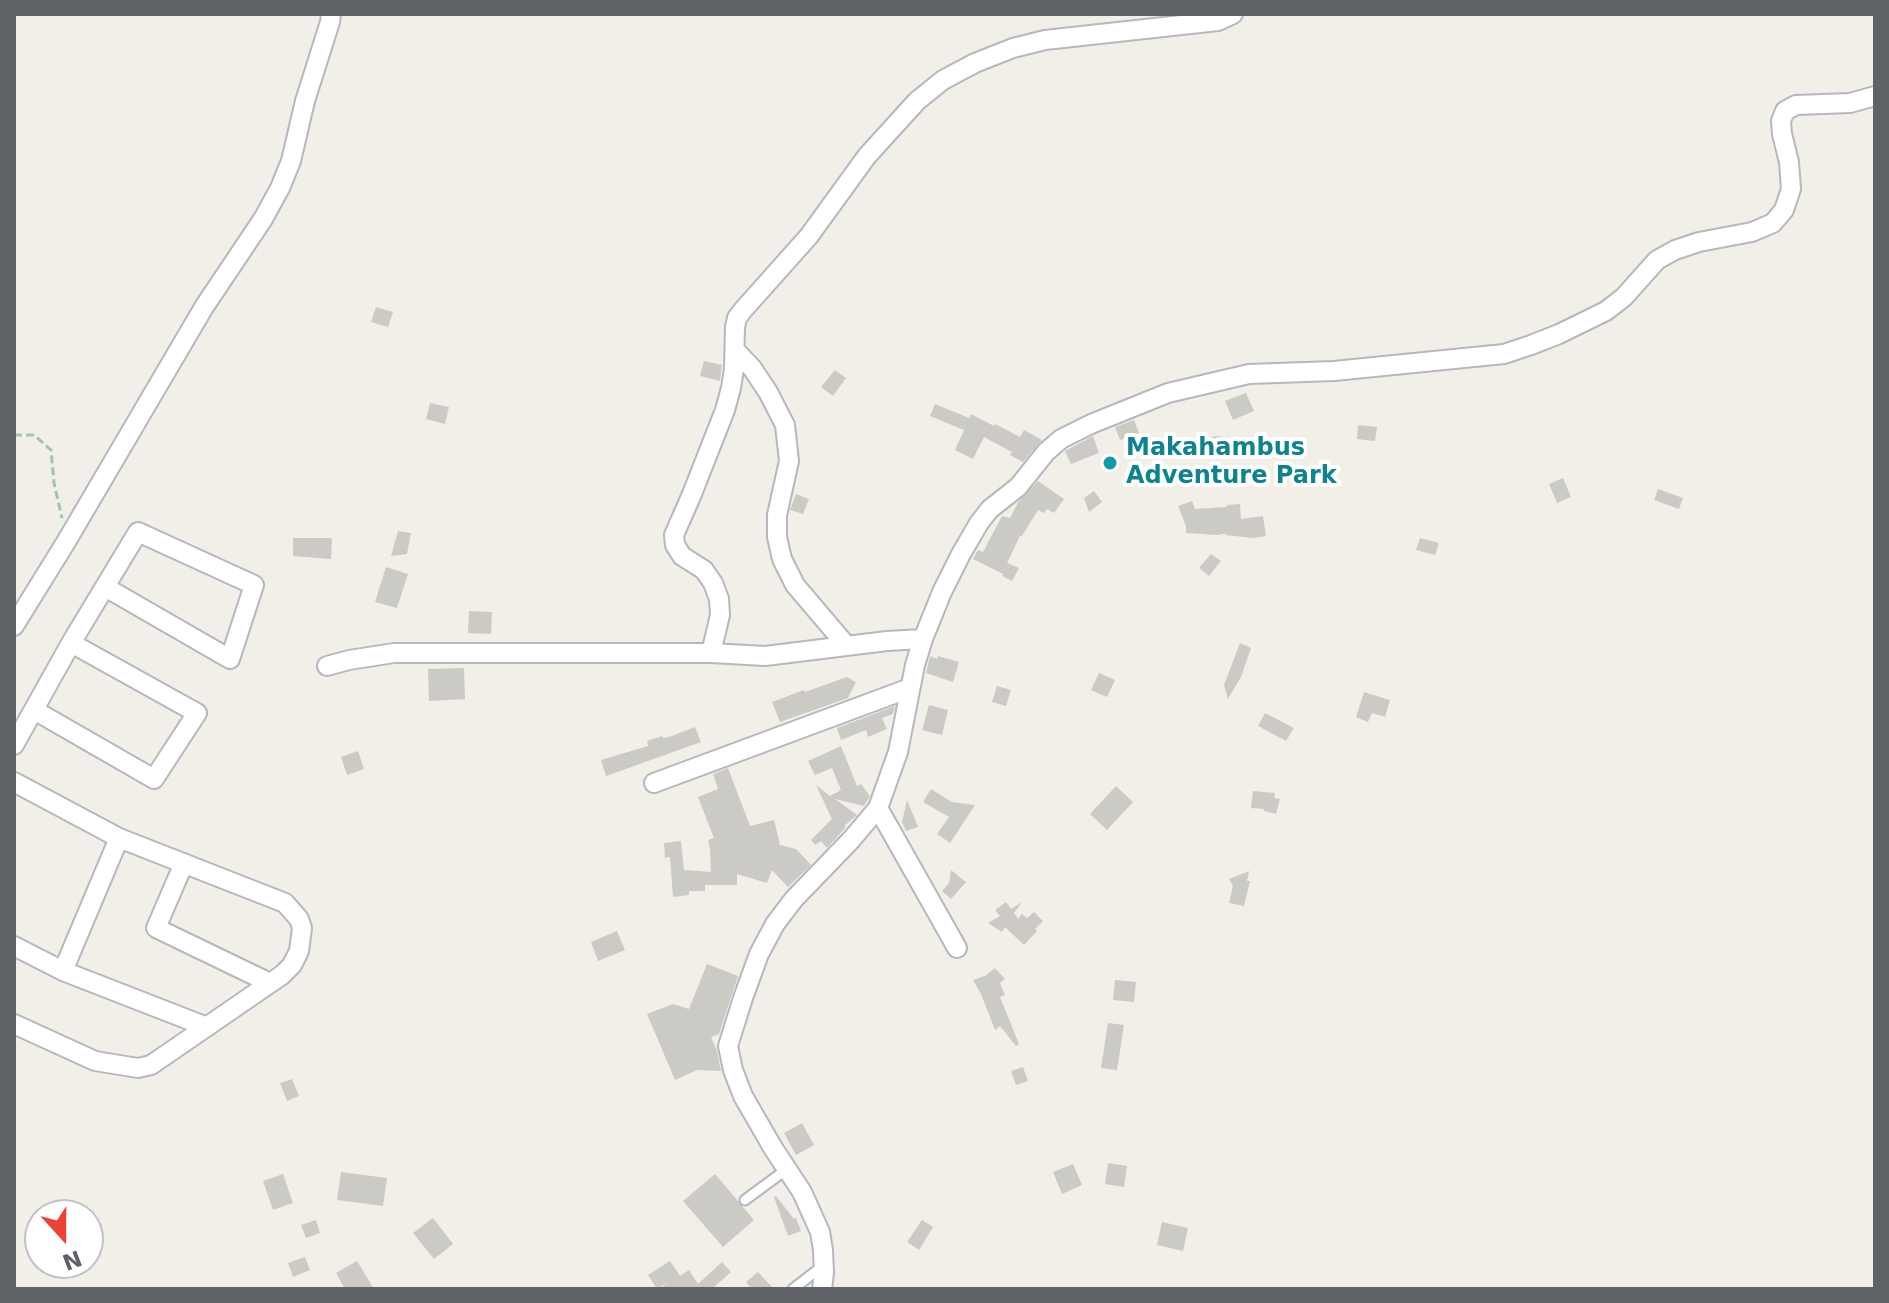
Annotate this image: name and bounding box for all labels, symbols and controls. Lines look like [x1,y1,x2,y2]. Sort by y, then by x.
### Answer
place label: Makahambus Adventure Park [1126,435,1337,491]
marker: Makahambus Adventure Park [1101,454,1119,472]
north arrow [24,1199,104,1279]
text: N [59,1245,85,1275]

